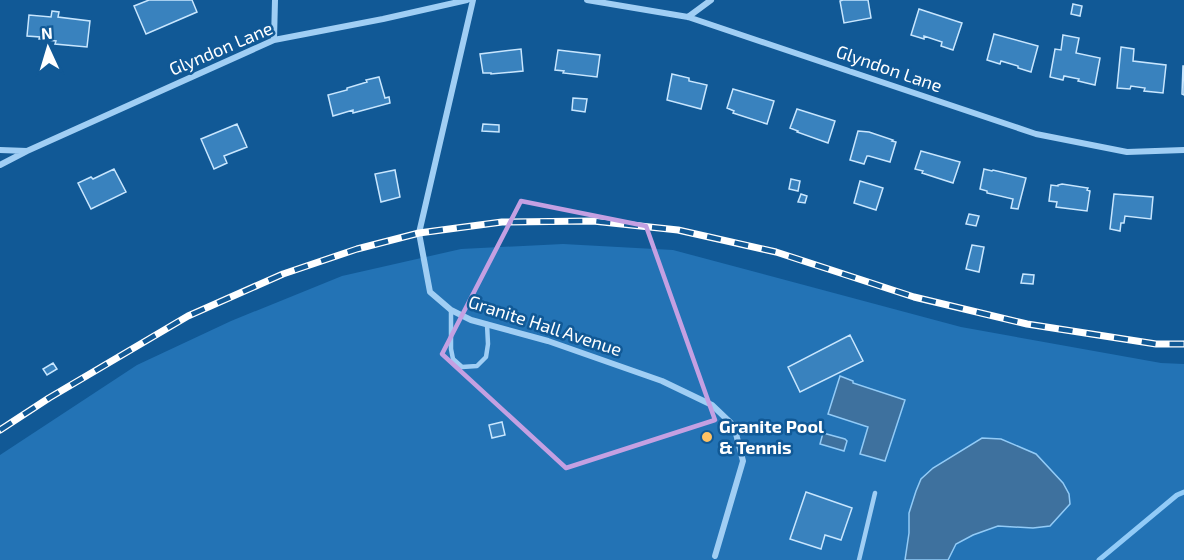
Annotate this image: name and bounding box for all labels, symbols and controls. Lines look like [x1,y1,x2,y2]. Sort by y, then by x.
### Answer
street label: Glyndon Lane [165,16,276,80]
north arrow [18,18,78,78]
text: N [40,23,53,42]
street label: Glyndon Lane [833,40,945,96]
street label: Granite Hall Avenue [466,290,625,360]
place label: Granite Pool & Tennis [719,415,824,458]
marker: Granite Pool & Tennis [700,430,714,444]

